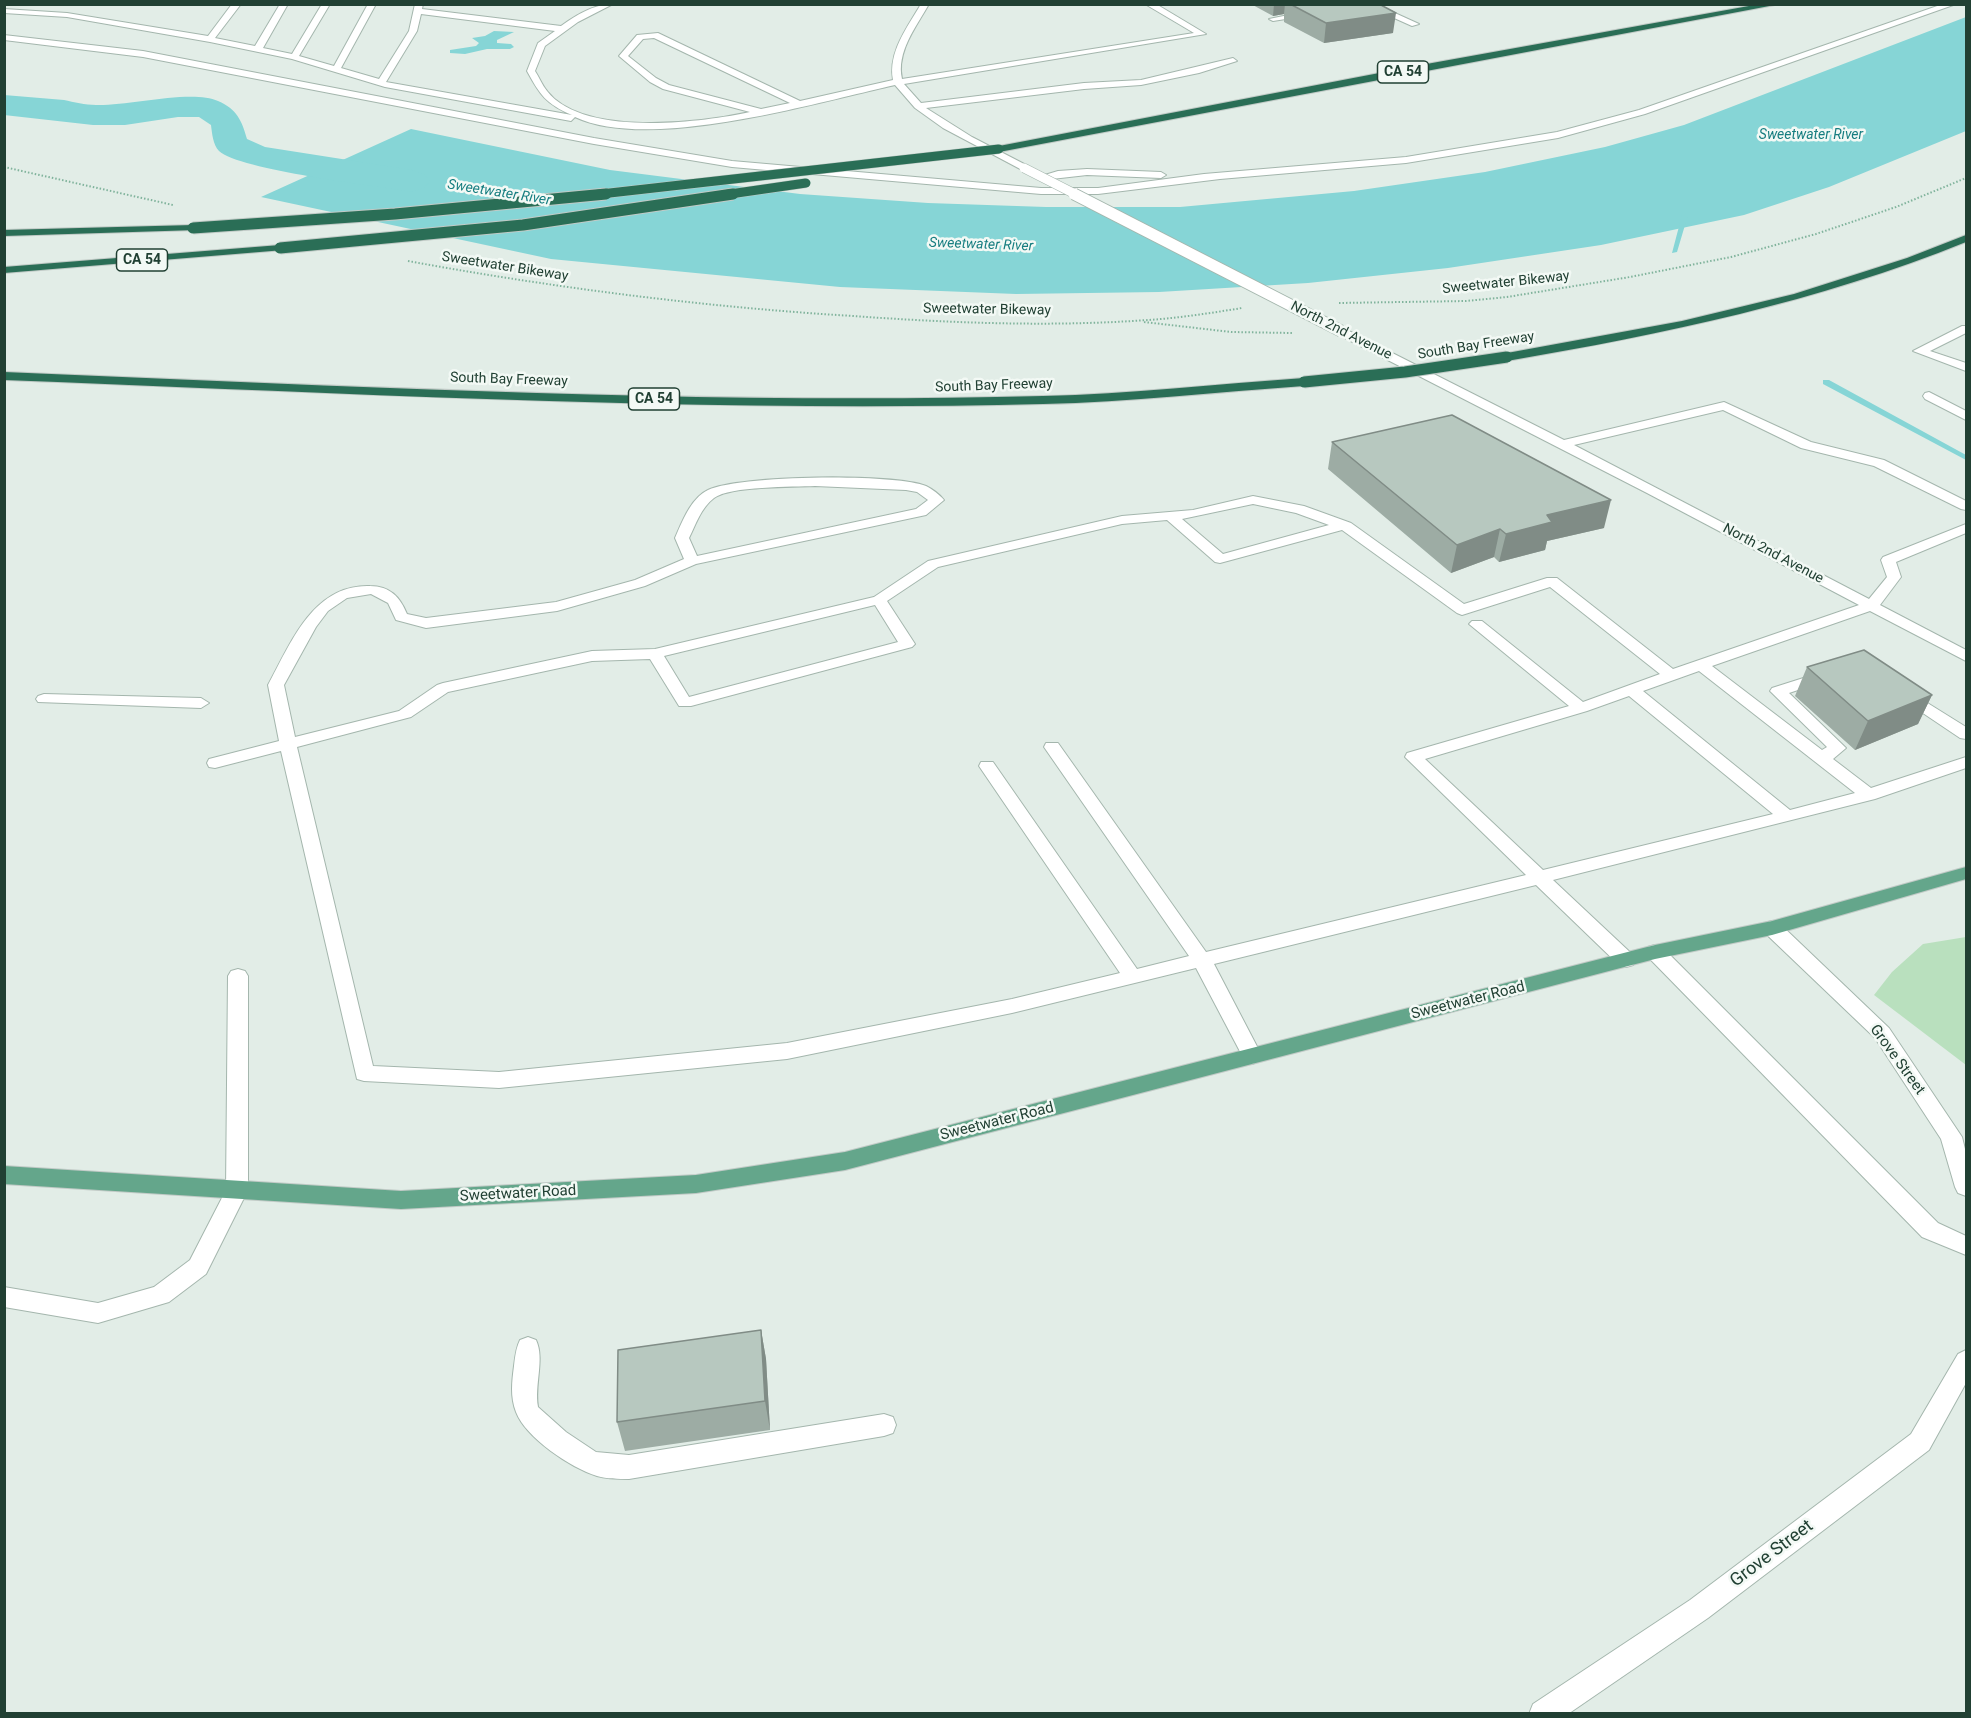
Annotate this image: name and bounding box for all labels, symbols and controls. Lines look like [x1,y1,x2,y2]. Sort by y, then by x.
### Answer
road number: CA 54 [1378,61,1428,83]
water label: Sweetwater River [1759,127,1863,143]
water label: Sweetwater River [446,177,552,209]
water label: Sweetwater River [929,235,1033,255]
road number: CA 54 [116,249,168,271]
street label: Sweetwater Bikeway [441,249,569,285]
street label: Sweetwater Bikeway [1442,268,1570,298]
street label: North 2nd Avenue [1287,298,1395,364]
street label: Sweetwater Bikeway [923,300,1051,320]
street label: South Bay Freeway [1417,328,1535,364]
street label: South Bay Freeway [450,370,568,390]
street label: South Bay Freeway [935,376,1053,396]
road number: CA 54 [628,388,680,410]
street label: North 2nd Avenue [1720,520,1826,588]
street label: Sweetwater Road [1409,978,1527,1024]
street label: Grove Street [1866,1022,1928,1098]
street label: Sweetwater Road [938,1099,1056,1145]
street label: Sweetwater Road [459,1182,577,1206]
street label: Grove Street [1726,1516,1818,1592]

